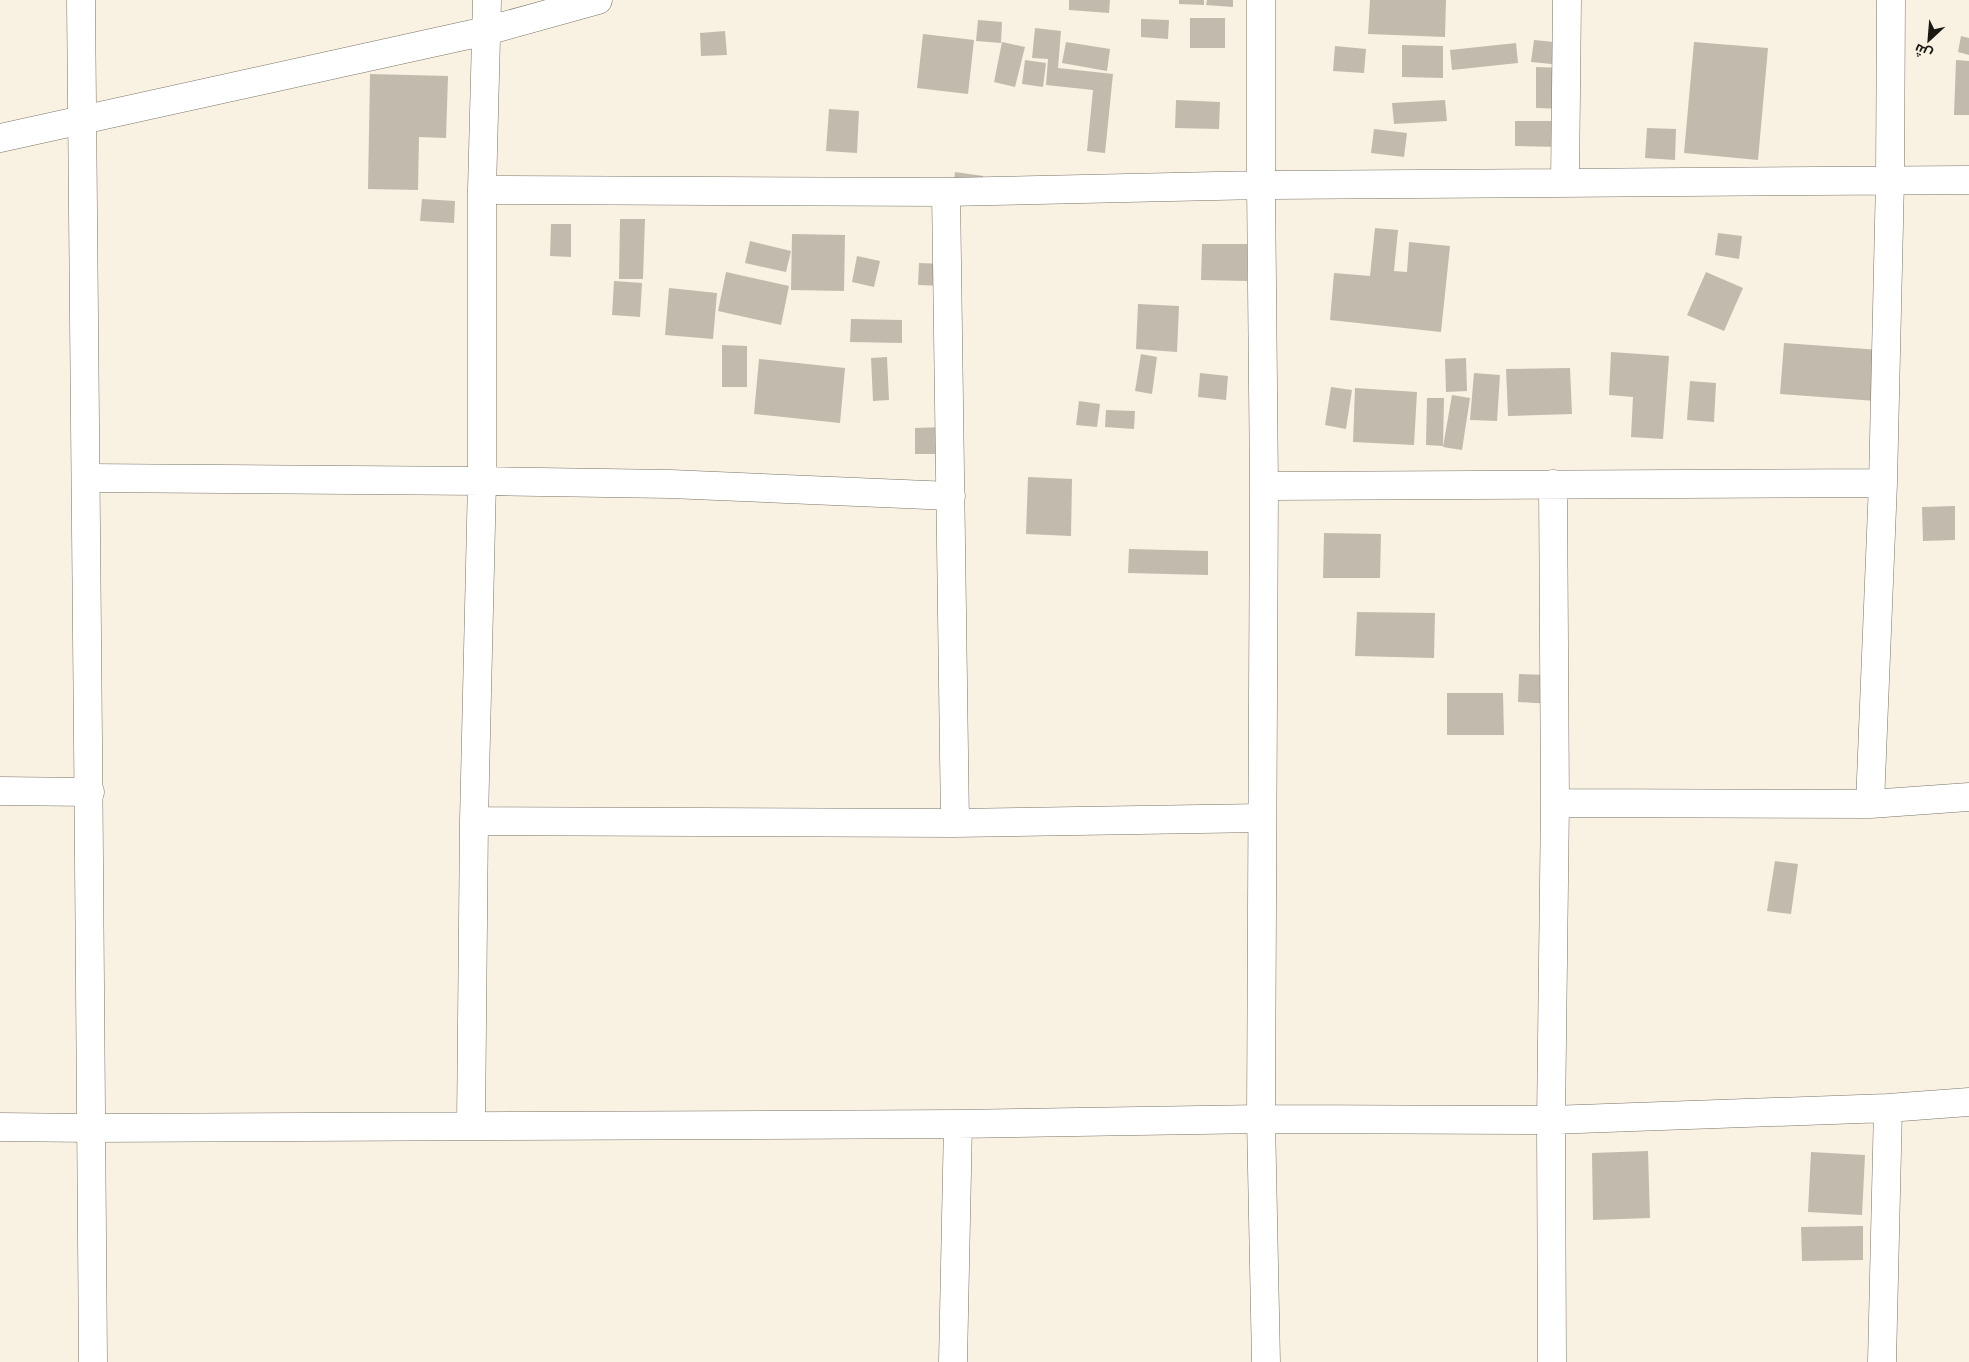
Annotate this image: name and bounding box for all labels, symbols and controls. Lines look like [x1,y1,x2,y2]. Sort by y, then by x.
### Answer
north arrow [1904,15,1954,65]
text: ش [1911,40,1935,64]

